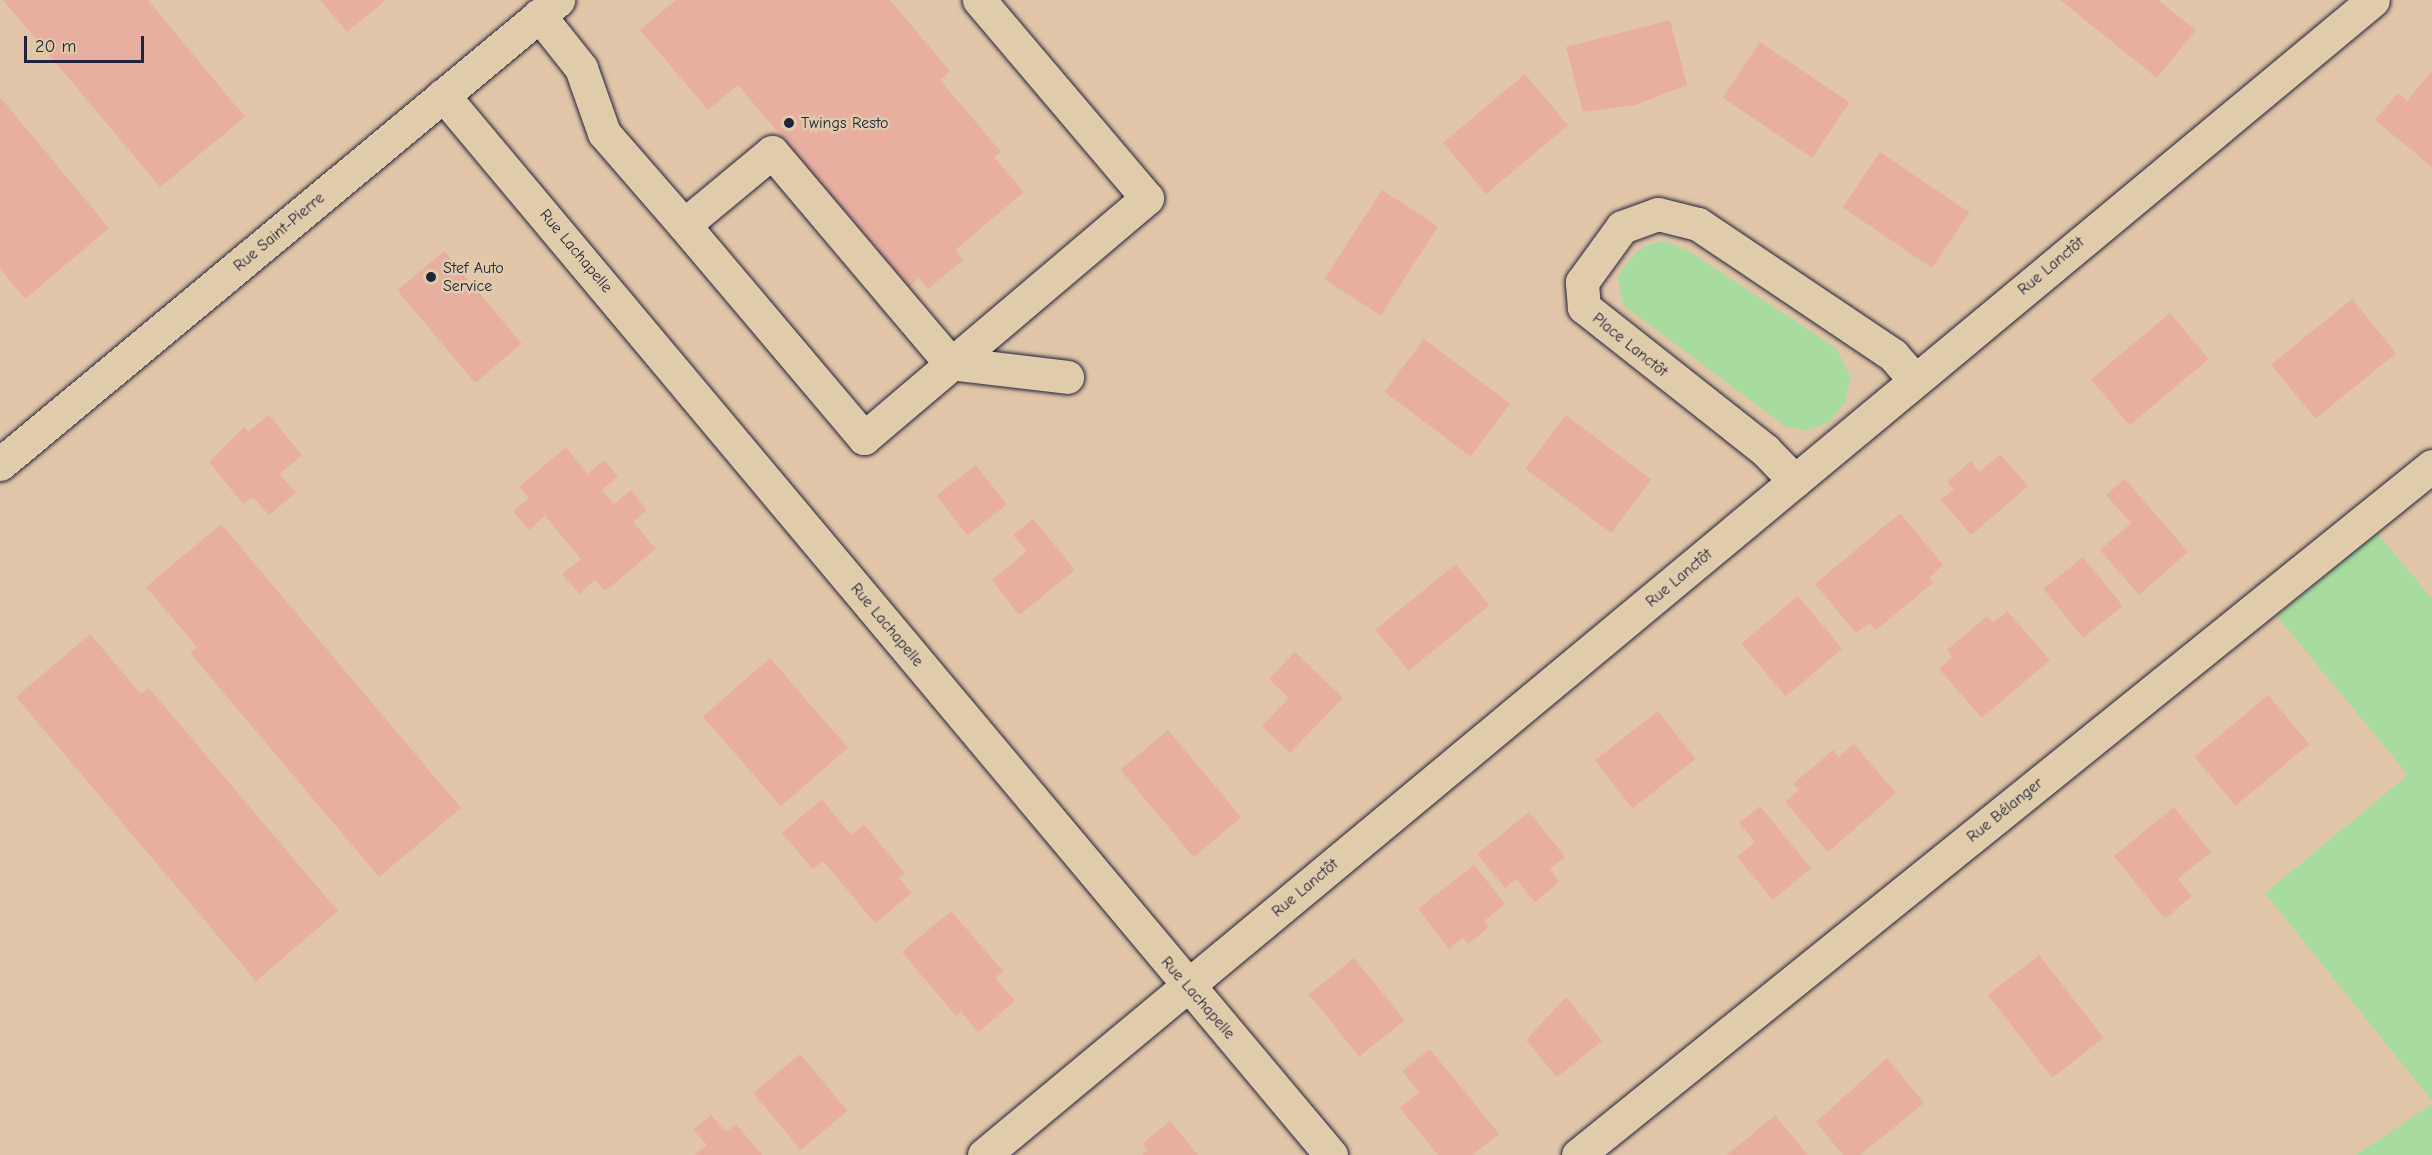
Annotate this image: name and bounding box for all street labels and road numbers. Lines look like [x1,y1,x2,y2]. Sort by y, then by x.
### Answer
street label: Rue Saint-Pierre [230,188,328,276]
street label: Rue Lachapelle [535,205,617,297]
street label: Rue Lanctôt [2014,233,2088,299]
street label: Place Lanctôt [1588,309,1672,381]
street label: Rue Lanctôt [1642,545,1716,611]
street label: Rue Lachapelle [846,579,928,671]
street label: Rue Bélanger [1963,773,2047,847]
street label: Rue Lanctôt [1268,855,1342,921]
street label: Rue Lachapelle [1157,953,1239,1043]

